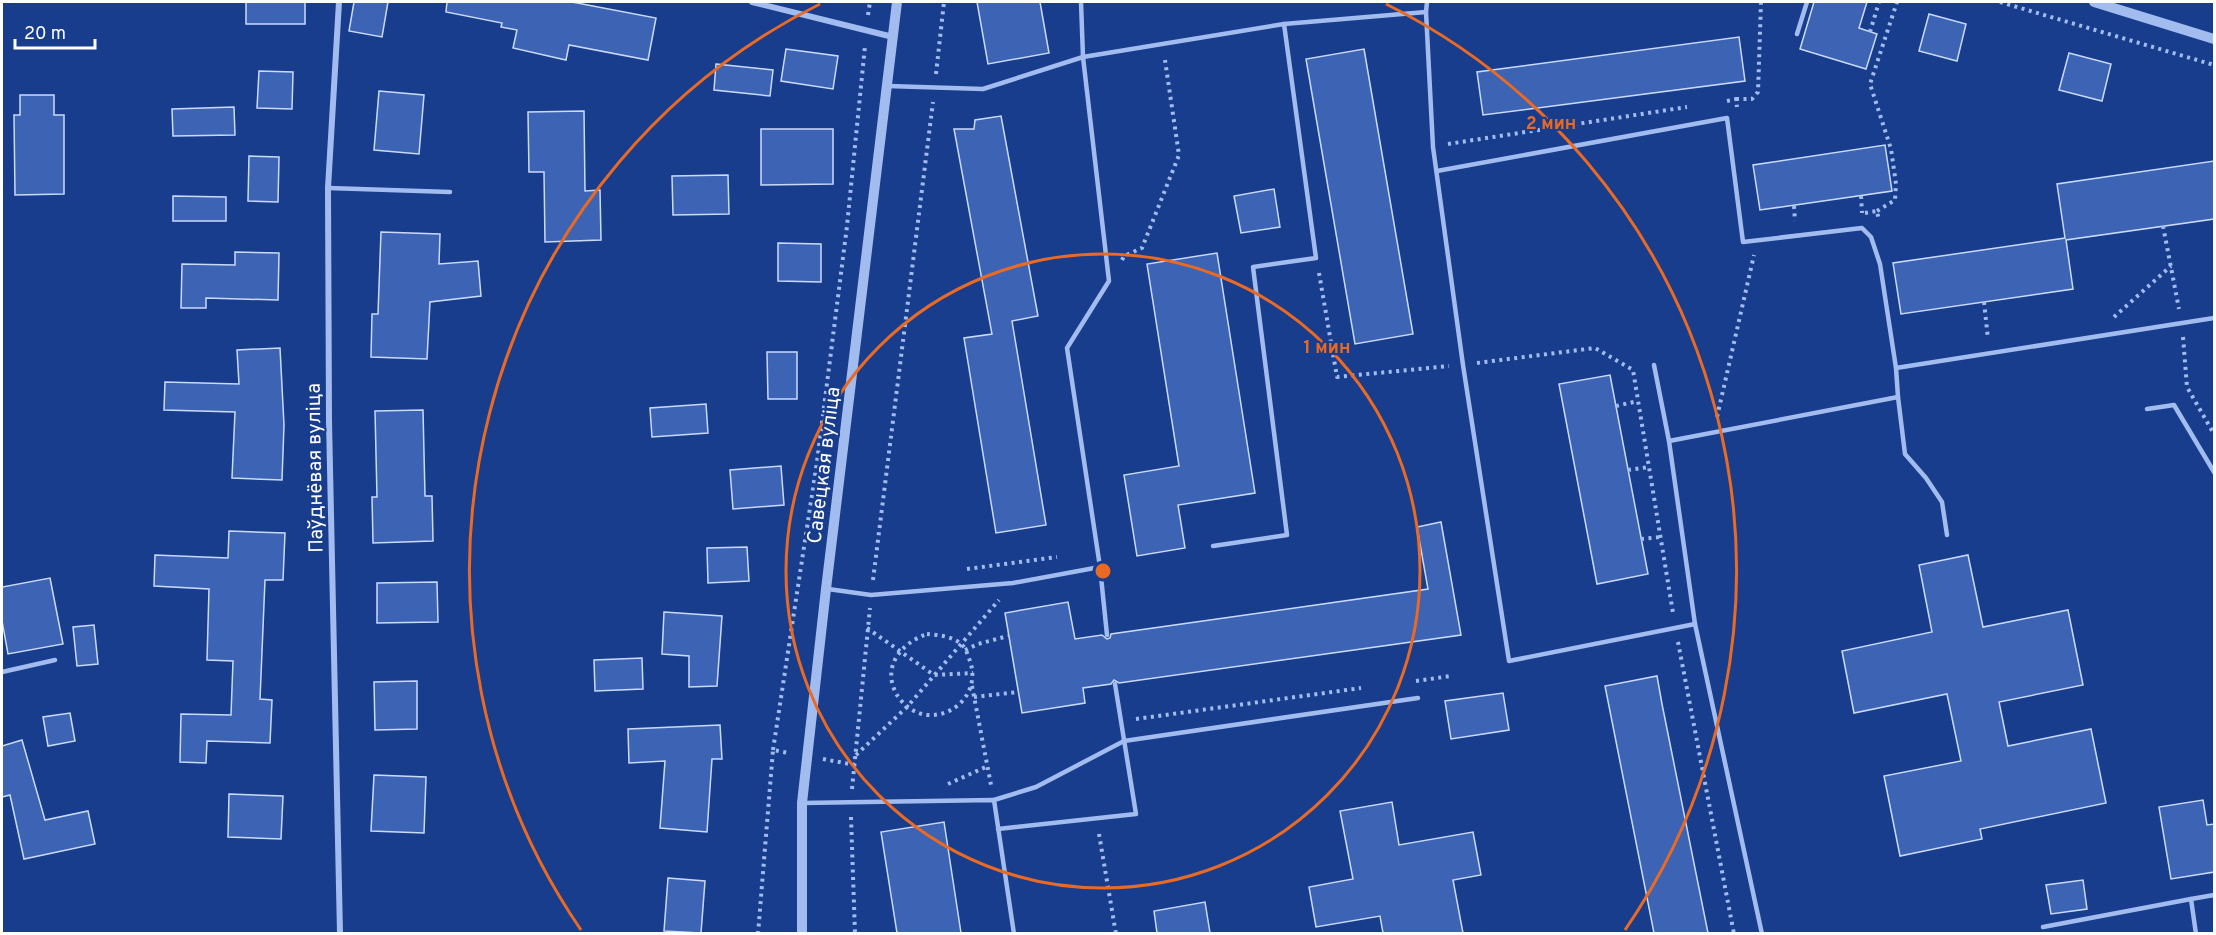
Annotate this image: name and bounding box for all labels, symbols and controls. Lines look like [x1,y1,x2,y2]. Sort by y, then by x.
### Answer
scale bar [15,12,94,50]
text: 20 m [24,23,66,46]
text: 2 мин [1526,113,1576,136]
text: 1 мин [1304,337,1350,360]
street label: Паўднёвая вуліца [302,383,330,553]
street label: Савецкая вуліца [802,385,848,545]
centre of rings [1093,561,1113,581]

